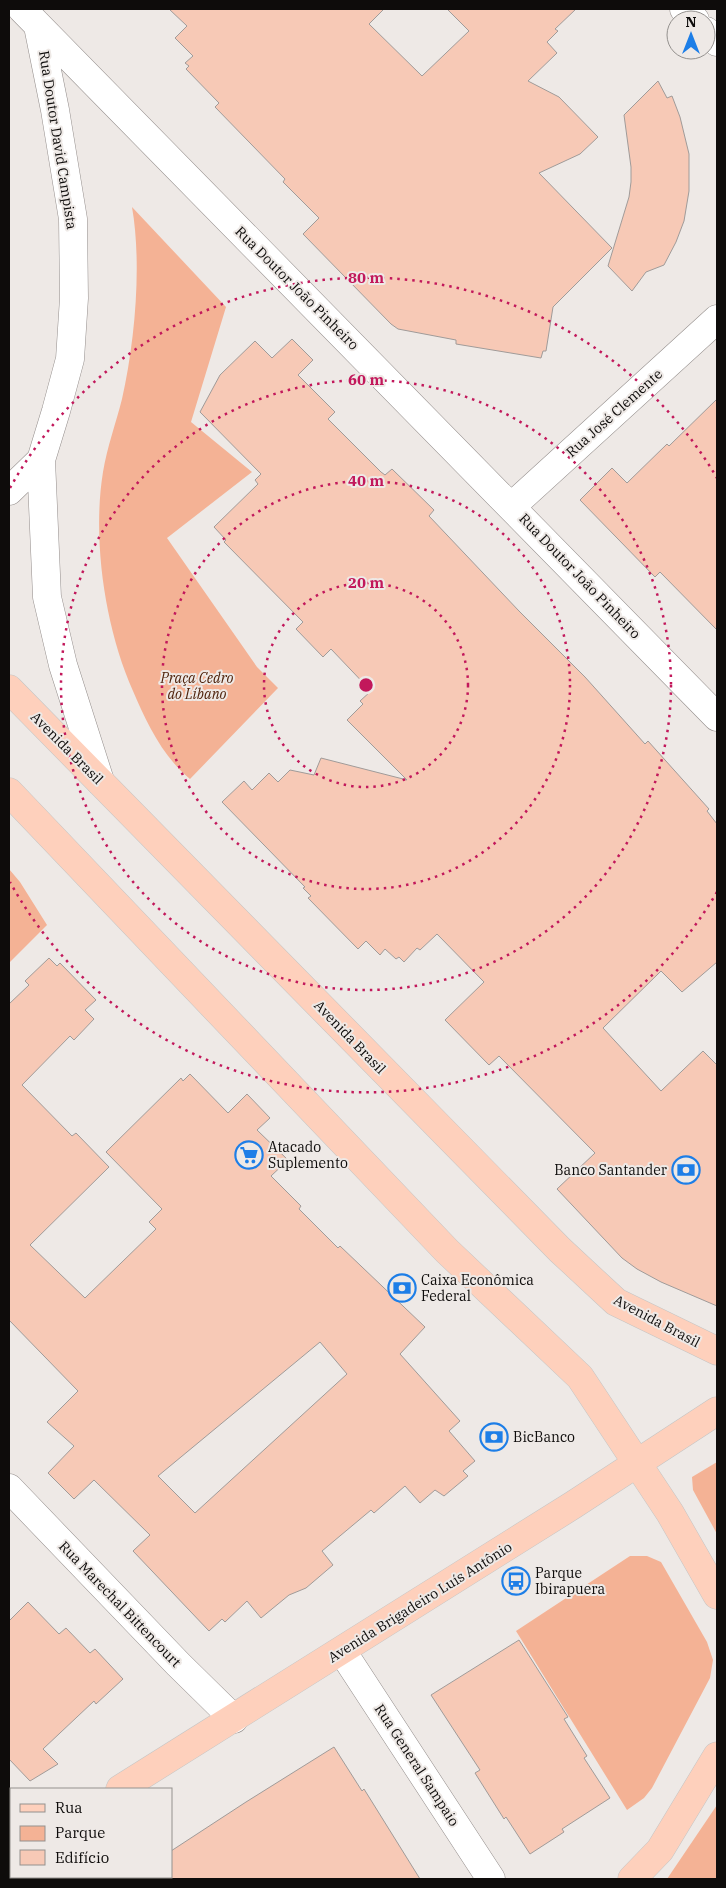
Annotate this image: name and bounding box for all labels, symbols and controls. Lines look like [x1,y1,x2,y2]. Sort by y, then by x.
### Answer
north arrow [666,10,716,60]
text: N [685,13,697,31]
street label: Rua Doutor David Campista [35,49,81,231]
street label: Rua Doutor João Pinheiro [231,222,363,354]
text: 80 m [348,268,384,287]
street label: Rua José Clemente [562,365,666,461]
text: 60 m [348,370,384,389]
text: 40 m [348,471,384,490]
street label: Rua Doutor João Pinheiro [515,509,645,643]
text: 20 m [348,573,384,592]
park label: Praça Cedro do Líbano [159,669,234,703]
centre of rings [357,676,375,694]
street label: Avenida Brasil [27,708,107,788]
street label: Avenida Brasil [310,996,390,1078]
place label: Atacado Suplemento [268,1138,348,1172]
supermarket icon: Atacado Suplemento [234,1140,264,1170]
bank icon: Banco Santander [671,1155,701,1185]
place label: Banco Santander [554,1161,668,1179]
place label: Caixa Econômica Federal [421,1271,534,1305]
bank icon: Caixa Econômica Federal [387,1273,417,1303]
street label: Avenida Brasil [611,1291,703,1351]
bank icon: BicBanco [479,1422,509,1452]
place label: BicBanco [513,1428,575,1446]
street label: Rua Marechal Bittencourt [55,1537,185,1671]
street label: Avenida Brigadeiro Luís Antônio [325,1538,516,1666]
place label: Parque Ibirapuera [535,1564,605,1598]
bus stop icon: Parque Ibirapuera [501,1566,531,1596]
street label: Rua General Sampaio [371,1700,463,1830]
legend [10,1788,172,1878]
text: Rua [55,1798,82,1817]
text: Parque [55,1823,105,1842]
text: Edifício [55,1848,109,1867]

